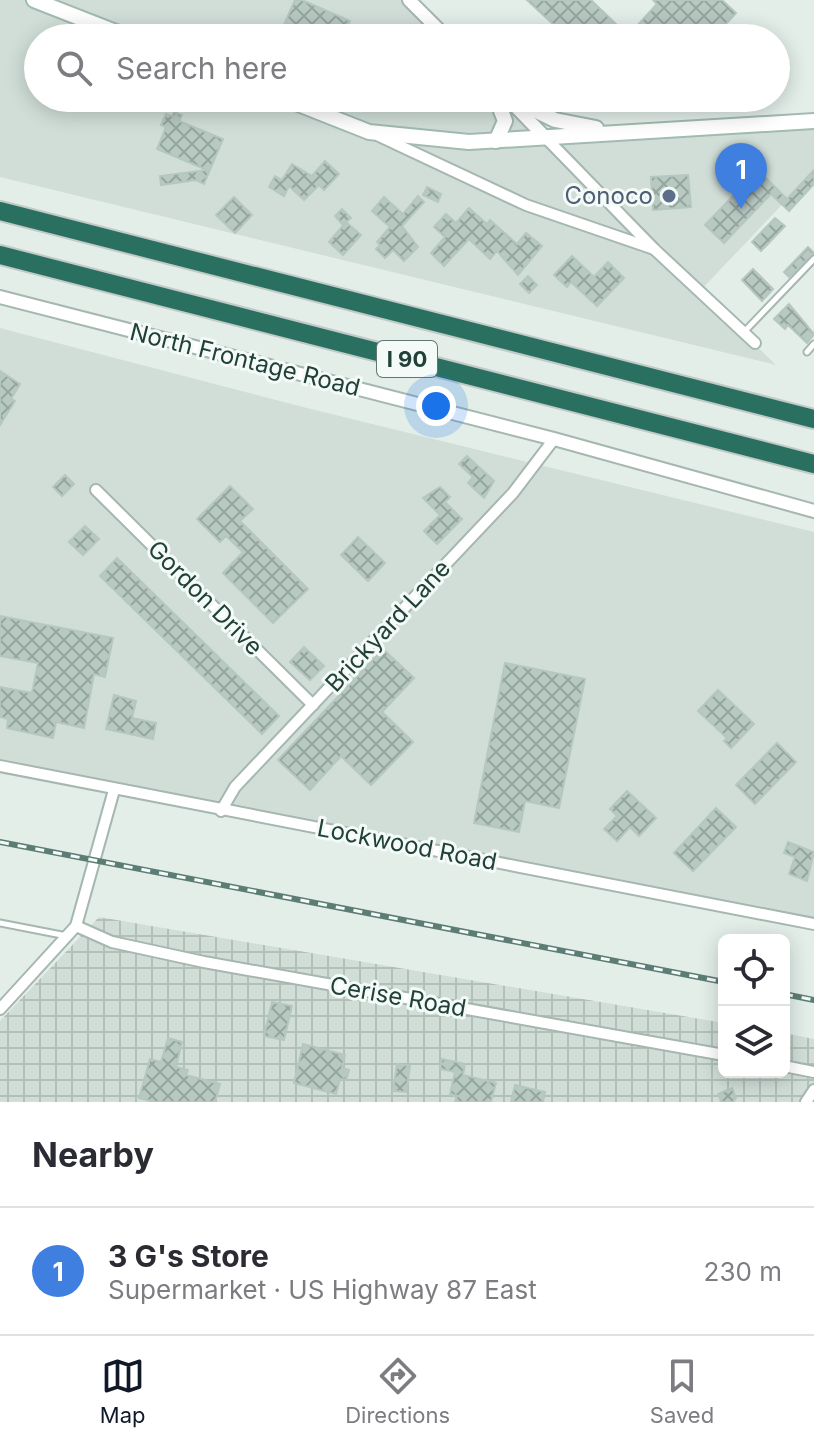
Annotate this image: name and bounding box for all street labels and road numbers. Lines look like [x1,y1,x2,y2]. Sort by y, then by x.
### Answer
street label: North Frontage Road [127,317,363,402]
road number: I 90 [377,341,437,377]
street label: Gordon Drive [142,534,269,661]
street label: Brickyard Lane [319,554,456,698]
street label: Lockwood Road [315,813,499,876]
street label: Cerise Road [328,970,469,1023]

